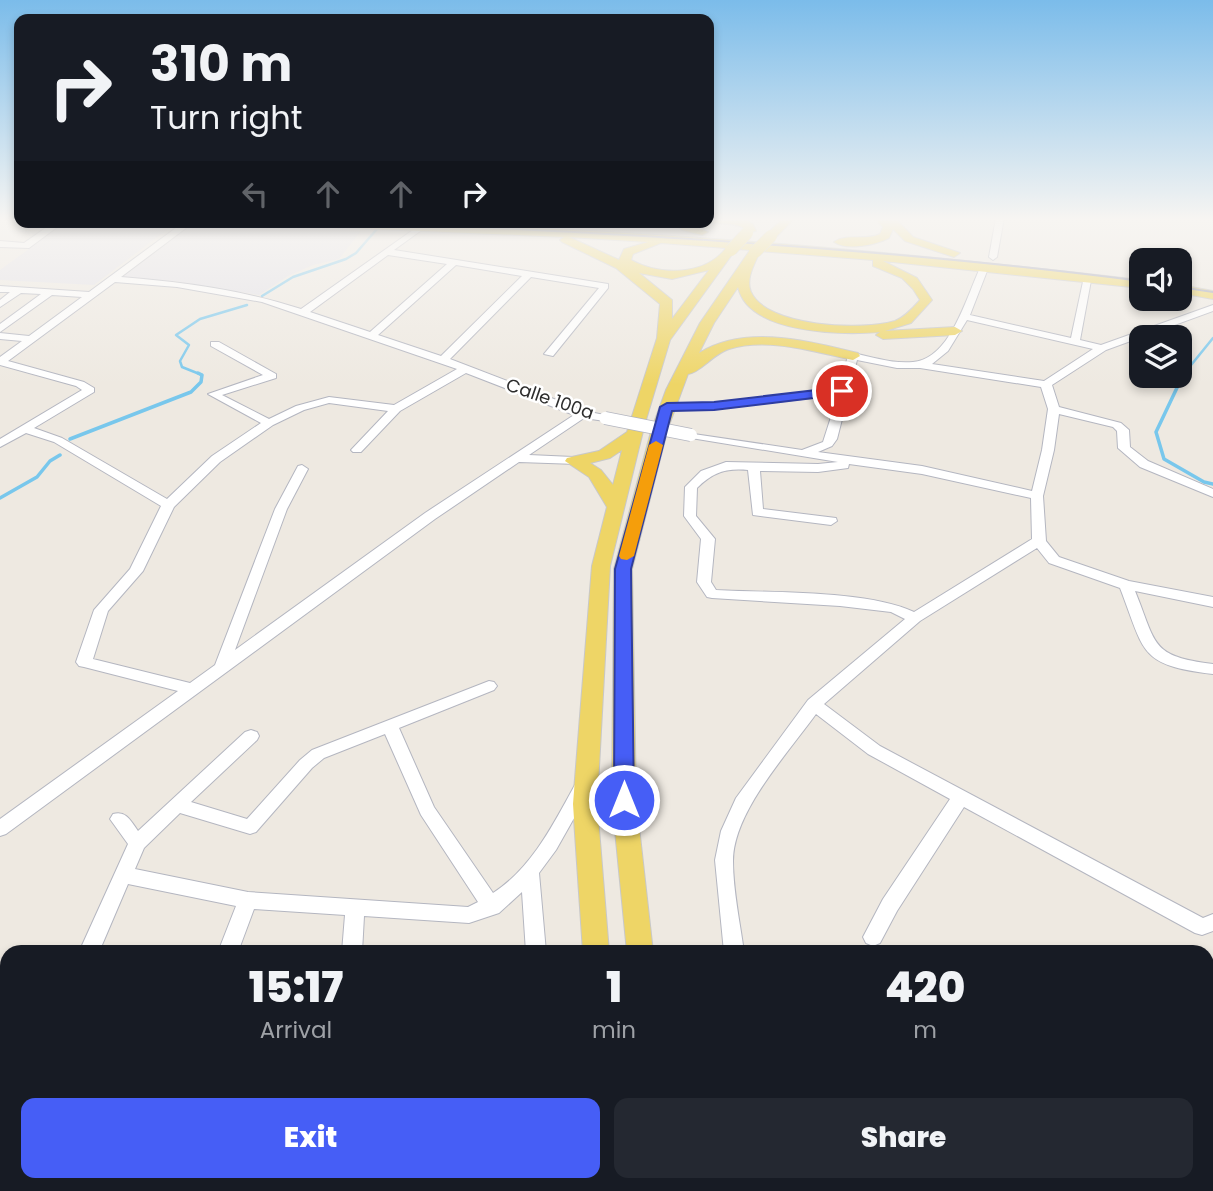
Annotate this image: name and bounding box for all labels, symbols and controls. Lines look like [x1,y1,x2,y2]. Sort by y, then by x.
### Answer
text: 310 m [150,30,292,98]
icon: right [35,42,126,133]
text: Turn right [150,95,302,140]
icon: left [236,175,274,213]
icon: ahead [309,175,347,213]
icon: ahead [382,175,420,213]
icon: right [455,175,493,213]
map controls [1129,248,1192,388]
button: sound [1129,248,1192,311]
button: layers [1129,325,1192,388]
pin [812,361,872,421]
street label: Calle 100a [503,372,597,425]
icon: arrive [823,372,861,410]
position arrow [587,763,661,837]
text: 15:17 [249,958,343,1017]
text: 1 [606,958,622,1017]
text: 420 [885,958,965,1017]
text: Arrival [260,1014,332,1046]
text: min [592,1014,636,1046]
text: m [913,1014,937,1046]
button: Exit [21,1098,600,1178]
button: Share [614,1098,1193,1178]

